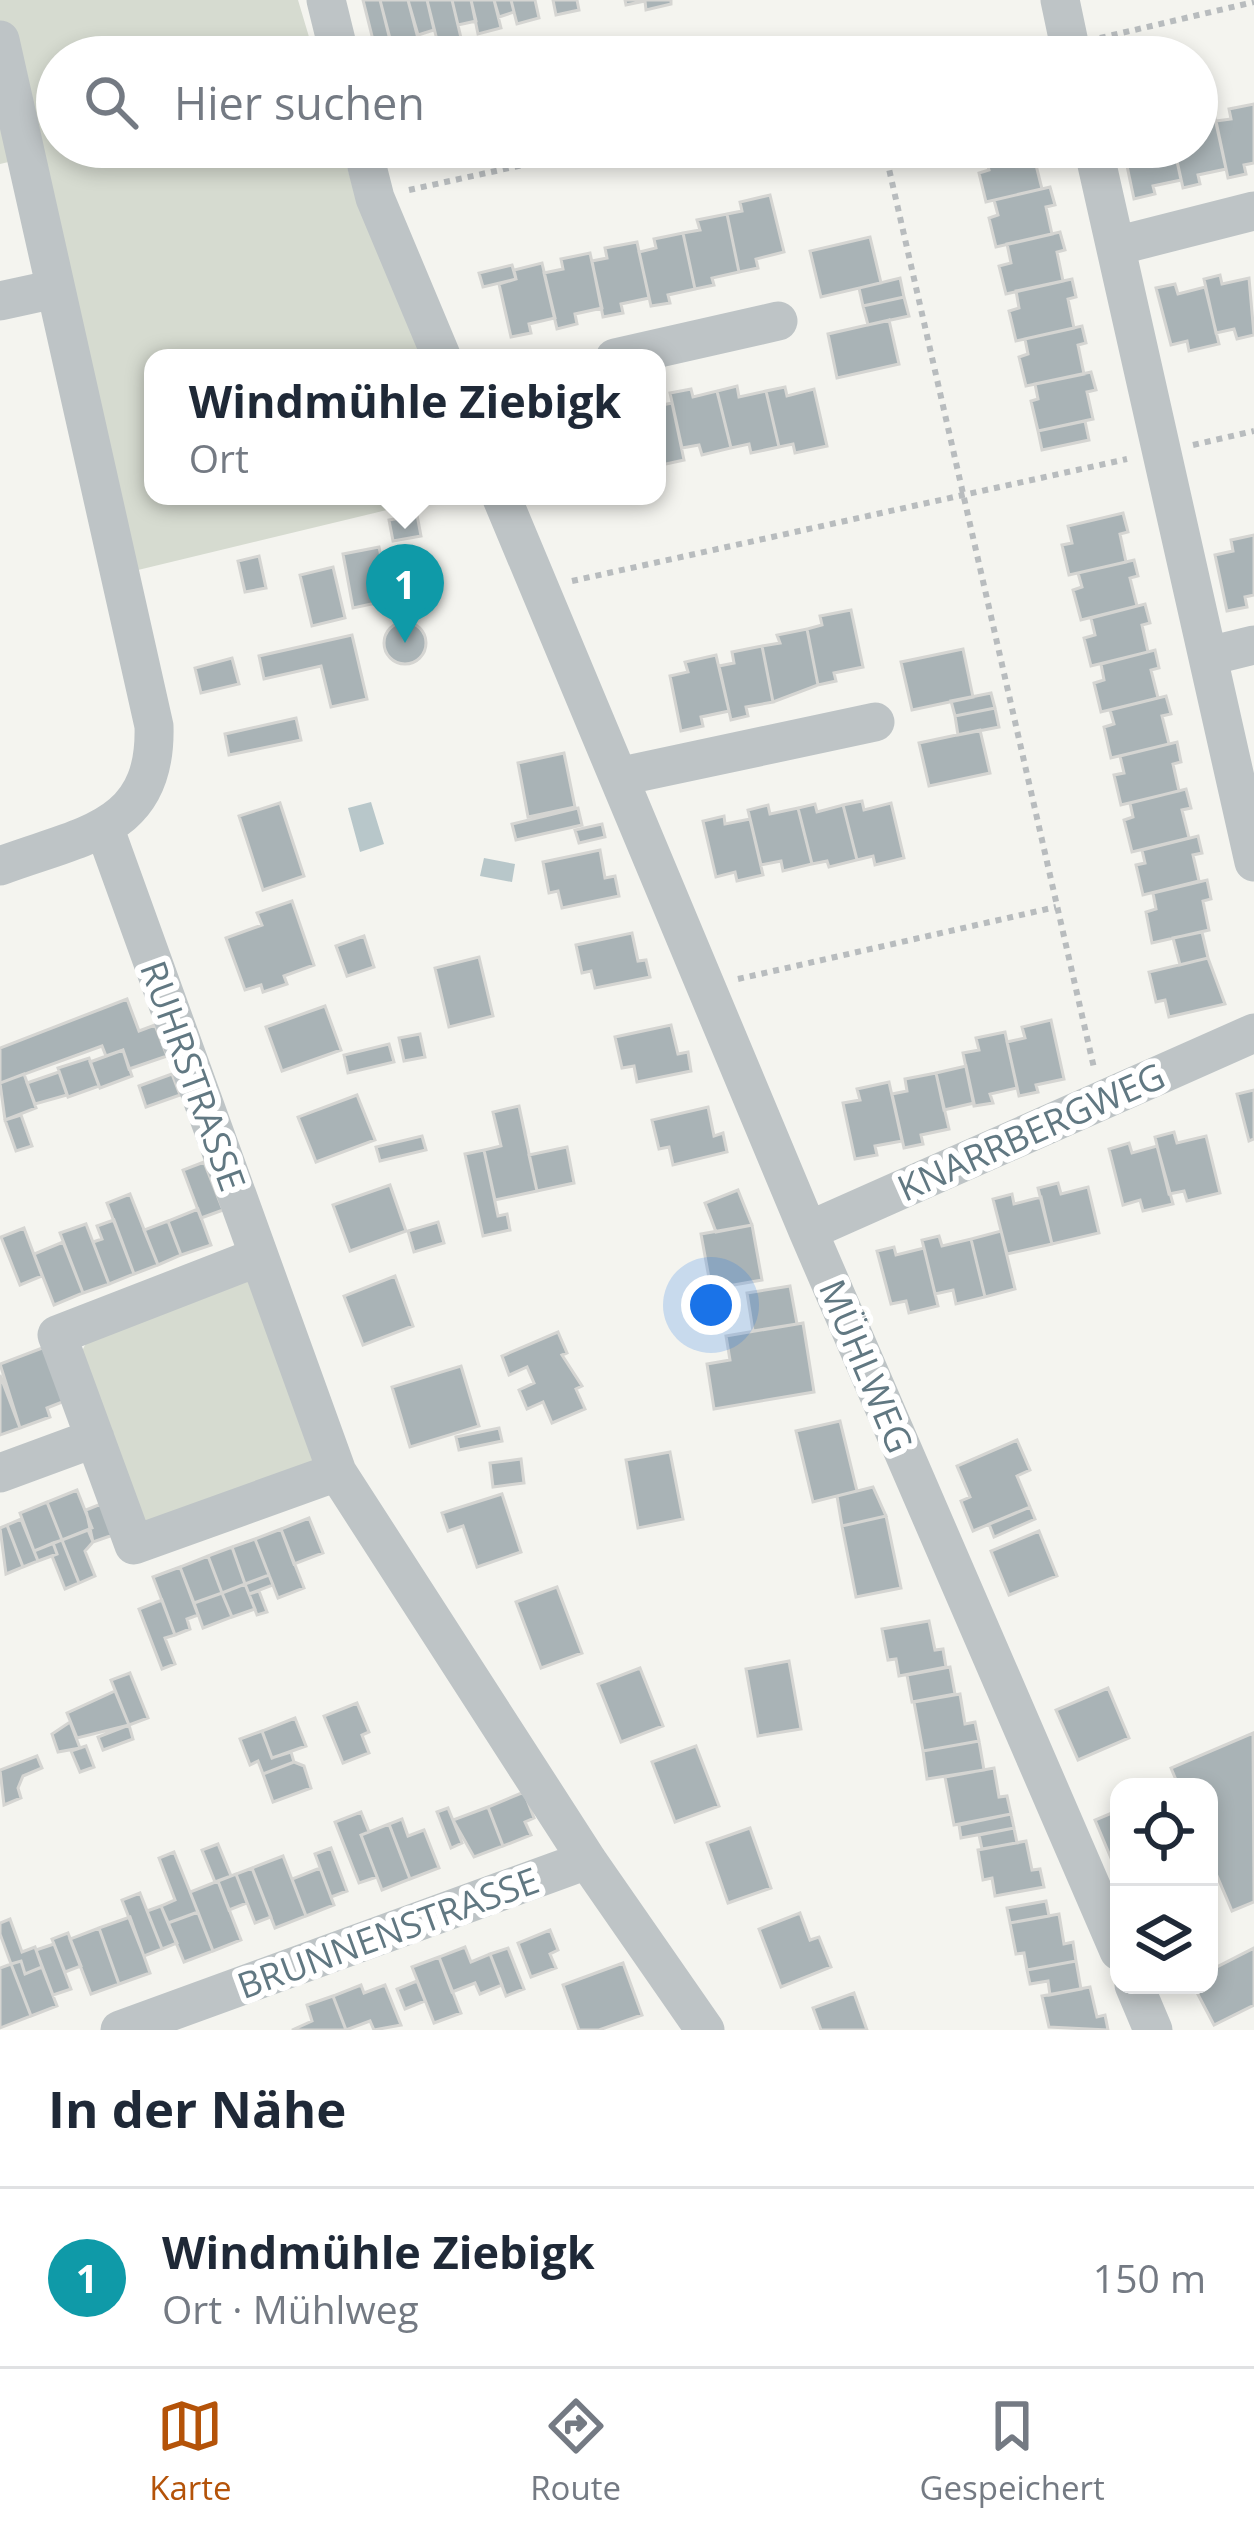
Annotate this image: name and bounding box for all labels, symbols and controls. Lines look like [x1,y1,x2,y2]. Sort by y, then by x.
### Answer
search box [36,36,1218,168]
icon: search [78,69,144,135]
text: Hier suchen [174,72,425,133]
popup [144,349,666,505]
text: Windmühle Ziebigk [189,370,621,431]
text: Ort [189,431,249,484]
pin: 1 [366,544,444,643]
street label: RUHRSTRASSE [129,954,258,1198]
street label: KNARRBERGWEG [890,1051,1172,1212]
street label: MÜHLWEG [808,1272,925,1460]
your location [681,1275,741,1335]
map controls [1110,1778,1218,1994]
button: locate [1110,1778,1218,1886]
street label: BRUNNENSTRASSE [230,1855,545,2010]
button: layers [1110,1886,1218,1994]
text: In der Nähe [48,2073,346,2143]
text: Windmühle Ziebigk [162,2221,595,2282]
text: 1 [76,2251,98,2304]
text: 150 m [1093,2251,1206,2304]
text: Ort · Mühlweg [162,2282,419,2335]
tab: Karte [149,2393,232,2510]
tab: Route [530,2393,621,2510]
tab: Gespeichert [920,2393,1105,2510]

